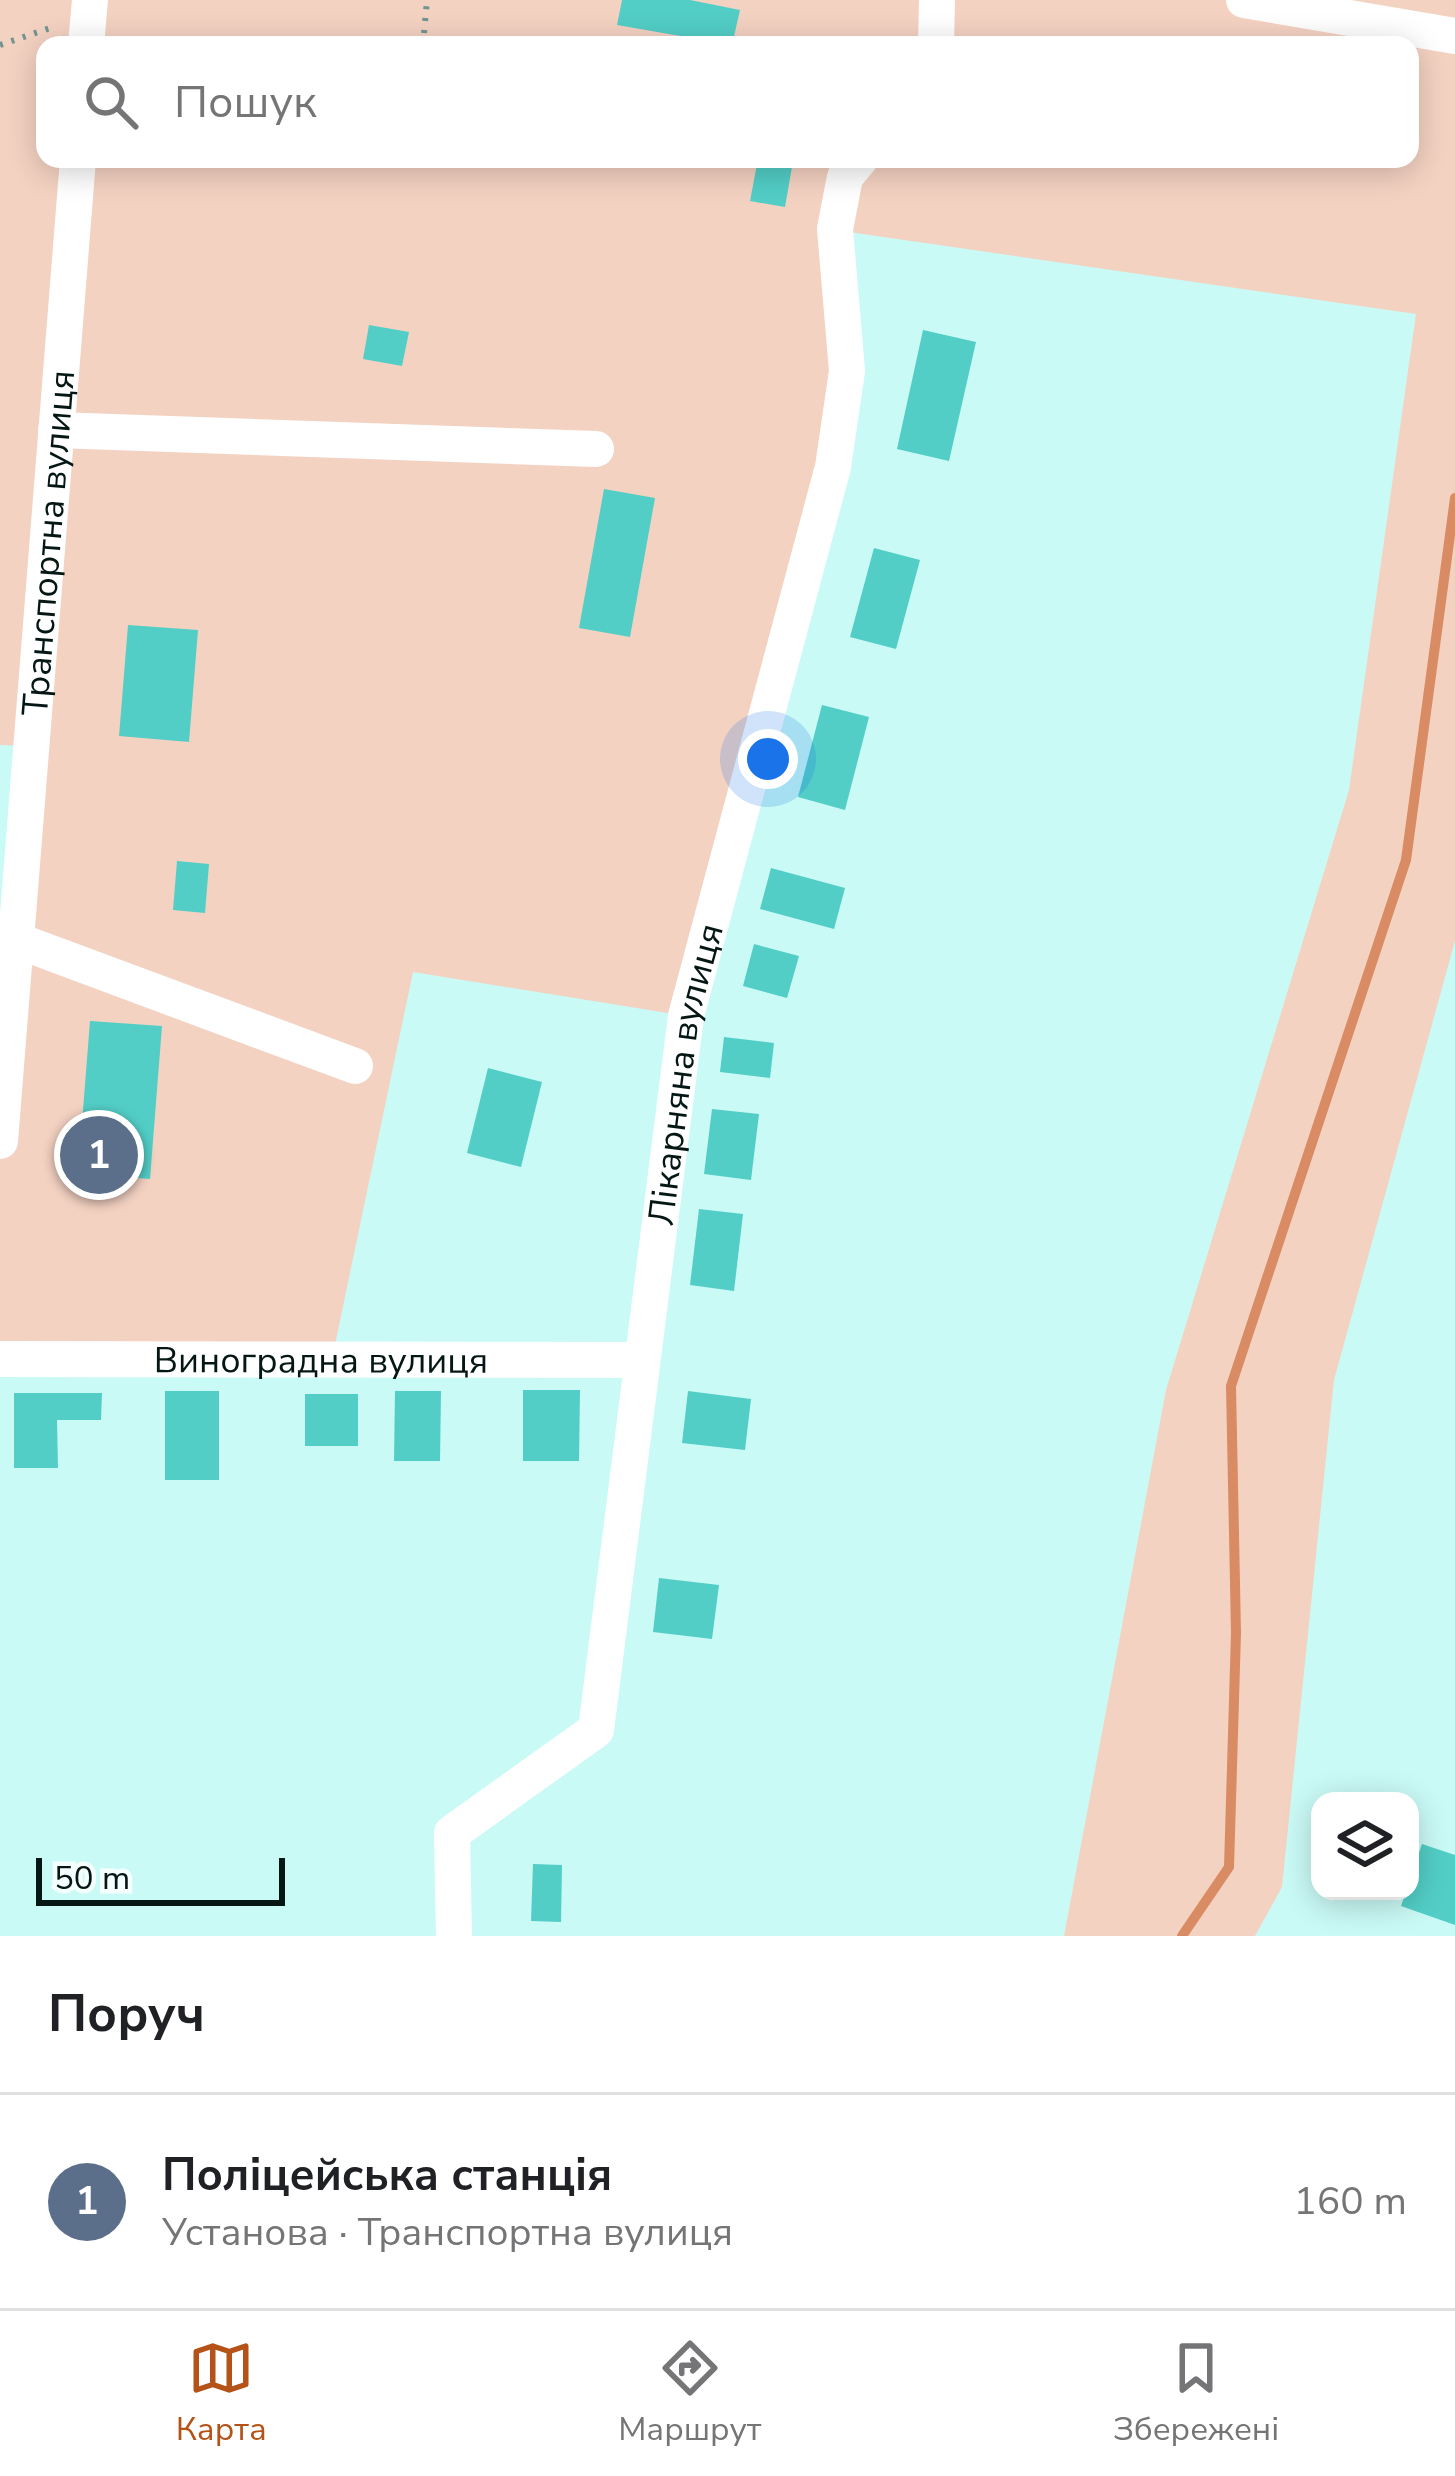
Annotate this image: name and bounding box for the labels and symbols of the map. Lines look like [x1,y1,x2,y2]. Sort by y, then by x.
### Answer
street label: Транспортна вулиця [11,368,87,718]
your location [738,729,798,789]
street label: Лікарняна вулиця [637,918,736,1228]
pin: 1 [60,1110,138,1200]
street label: Виноградна вулиця [154,1336,488,1386]
scale bar [36,1852,285,1905]

